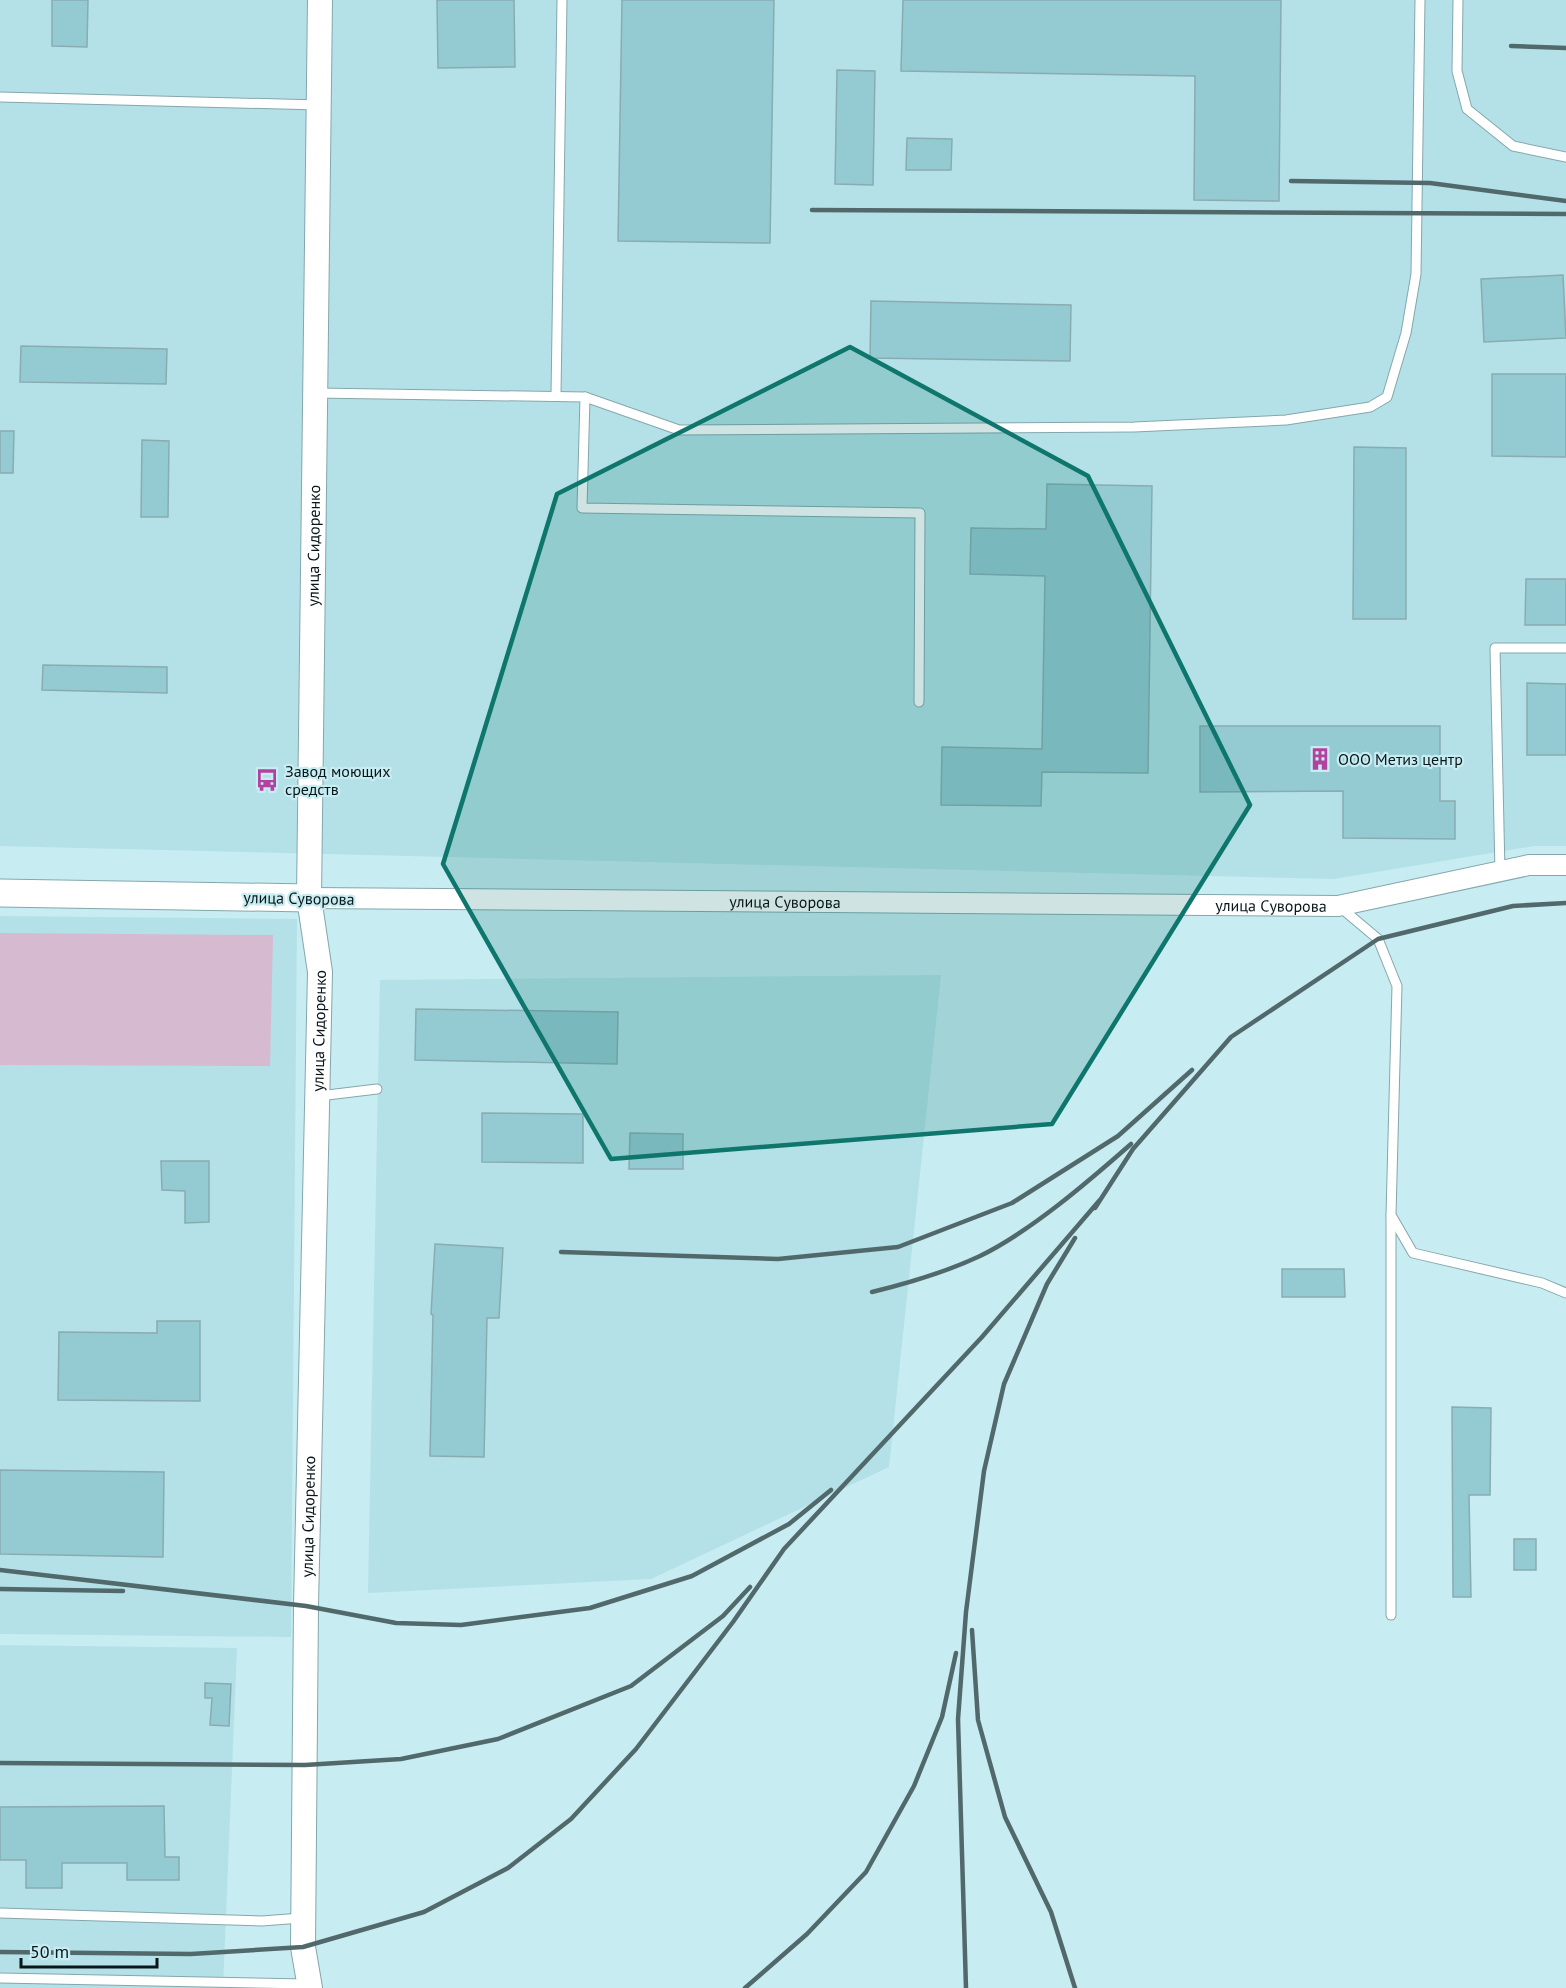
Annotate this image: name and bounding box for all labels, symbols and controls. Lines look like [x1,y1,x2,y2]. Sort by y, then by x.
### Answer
street label: улица Сидоренко [303,485,324,607]
building icon: ООО Метиз центр [1307,746,1333,772]
place label: ООО Метиз центр [1338,749,1463,769]
place label: Завод моющих средств [285,761,390,799]
bus stop icon: Завод моющих средств [254,767,280,793]
street label: улица Суворова [243,887,355,909]
street label: улица Суворова [729,891,841,912]
street label: улица Суворова [1215,895,1327,916]
street label: улица Сидоренко [307,970,330,1092]
street label: улица Сидоренко [297,1456,319,1578]
scale bar [21,1931,158,1969]
text: 50 m [30,1940,69,1963]

